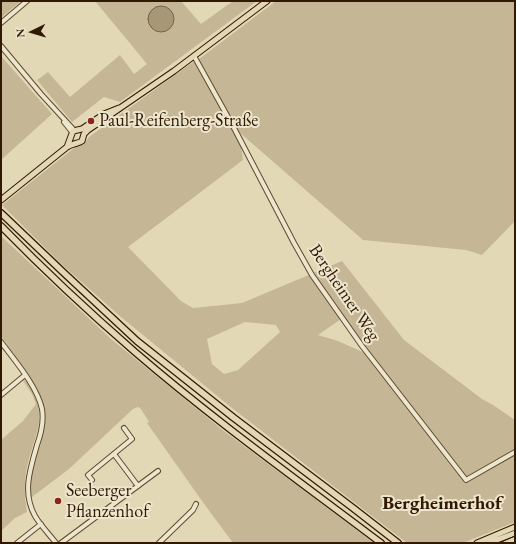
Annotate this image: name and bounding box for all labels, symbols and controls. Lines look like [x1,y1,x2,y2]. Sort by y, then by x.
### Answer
north arrow [12,12,52,52]
text: N [13,28,27,38]
place label: Paul-Reifenberg-Straße [99,110,258,132]
marker: Paul-Reifenberg-Straße [86,116,96,126]
street label: Bergheimer Weg [304,240,384,346]
place label: Seeberger Pflanzenhof [66,480,149,522]
district label: Bergheimerhof [382,493,502,515]
marker: Seeberger Pflanzenhof [53,496,63,506]

